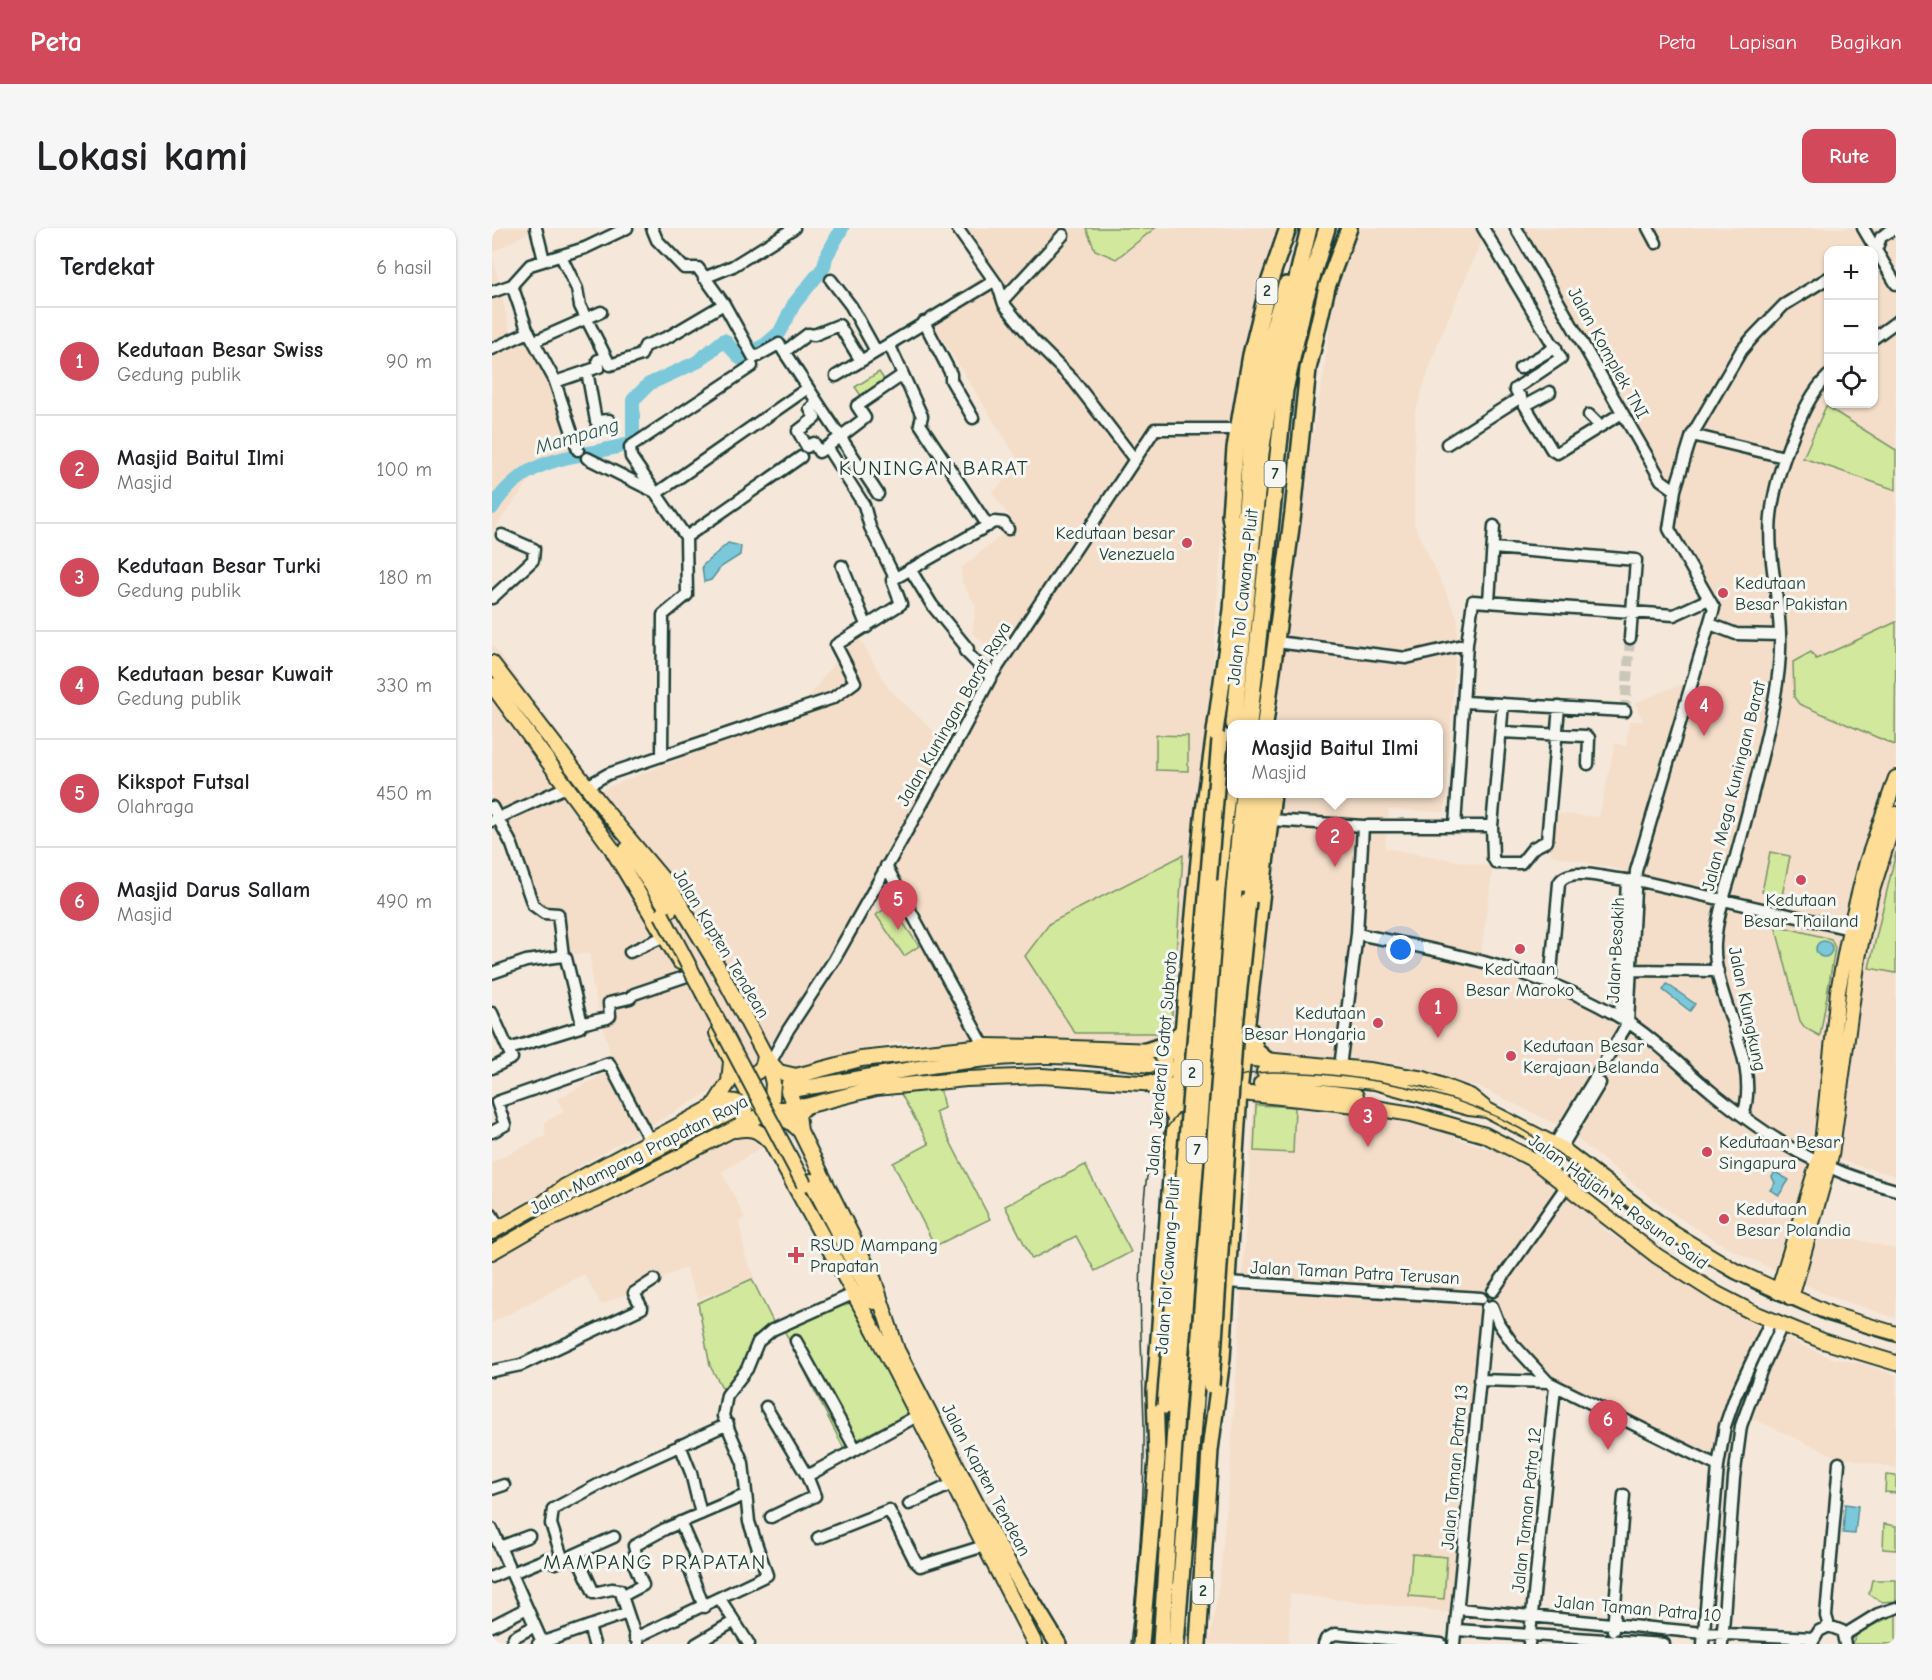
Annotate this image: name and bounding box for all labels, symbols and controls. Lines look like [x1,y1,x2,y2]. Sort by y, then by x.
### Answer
text: Peta [30,26,82,58]
text: Peta [1658,30,1696,54]
text: Lapisan [1729,30,1797,54]
text: Bagikan [1830,30,1902,54]
button: Rute [1802,129,1896,183]
text: Lokasi kami [36,132,248,181]
map controls [1824,246,1878,408]
button: + [1824,246,1878,300]
text: Terdekat [60,252,154,282]
text: 6 hasil [376,256,432,279]
road number: 2 [1256,278,1278,304]
street label: Jalan Komplek TNI [1563,284,1653,422]
button: − [1824,300,1878,354]
text: Kedutaan Besar Swiss [117,337,323,363]
text: 1 [76,350,83,373]
text: 90 m [386,350,432,373]
button: locate [1824,354,1878,408]
text: Gedung publik [117,363,241,386]
water label: Mampang [531,413,622,459]
text: Masjid Baitul Ilmi [117,445,284,471]
district label: KUNINGAN BARAT [839,456,1029,480]
text: 2 [75,458,84,481]
text: 100 m [377,458,432,481]
road number: 7 [1264,461,1286,487]
text: Masjid [117,471,172,494]
street label: Jalan Tol Cawang–Pluit [1223,507,1263,686]
place label: Kedutaan besar Venezuela [1055,523,1176,565]
marker: Kedutaan besar Venezuela [1180,536,1194,550]
text: Kedutaan Besar Turki [117,553,321,579]
text: 3 [75,566,84,589]
text: 180 m [378,566,432,589]
place label: Kedutaan Besar Pakistan [1735,573,1848,615]
text: Gedung publik [117,579,241,602]
marker: Kedutaan Besar Pakistan [1716,586,1730,600]
street label: Jalan Kuningan Barat Raya [893,618,1015,810]
text: Kedutaan besar Kuwait [117,661,333,687]
text: 4 [75,674,84,697]
text: 330 m [376,674,432,697]
street label: Jalan Mega Kuningan Barat [1698,678,1770,893]
pin: 4 [1684,686,1724,736]
text: Gedung publik [117,687,241,710]
popup [1227,720,1443,798]
text: Masjid Baitul Ilmi [1251,735,1419,761]
text: Masjid [1251,761,1307,784]
text: Kikspot Futsal [117,769,250,795]
text: 5 [74,782,85,805]
text: 450 m [376,782,432,805]
text: Olahraga [117,795,194,818]
pin: 2 [1316,818,1354,867]
street label: Jalan Kapten Tendean [668,866,774,1022]
marker: Kedutaan Besar Thailand [1794,873,1808,887]
text: Masjid Darus Sallam [117,877,310,903]
pin: 5 [878,880,918,930]
text: 6 [74,890,85,913]
text: 490 m [376,890,432,913]
place label: Kedutaan Besar Thailand [1743,890,1859,932]
street label: Jalan Besakih [1603,896,1629,1004]
text: Masjid [117,903,172,926]
your location [1386,935,1415,964]
marker: Kedutaan Besar Maroko [1513,942,1527,956]
street label: Jalan Klungkung [1724,945,1770,1073]
street label: Jalan Jenderal Gatot Subroto [1142,950,1182,1176]
place label: Kedutaan Besar Maroko [1466,959,1574,1001]
pin: 1 [1418,988,1458,1038]
place label: Kedutaan Besar Hongaria [1244,1003,1366,1045]
marker: Kedutaan Besar Hongaria [1371,1016,1385,1030]
place label: Kedutaan Besar Kerajaan Belanda [1523,1036,1659,1078]
marker: Kedutaan Besar Kerajaan Belanda [1504,1049,1518,1063]
road number: 2 [1182,1060,1202,1086]
street label: Jalan Mampang Prapatan Raya [526,1091,752,1219]
pin: 3 [1348,1098,1388,1147]
street label: Jalan Hajjah R. Rasuna Said [1524,1130,1712,1274]
place label: Kedutaan Besar Singapura [1719,1132,1841,1174]
road number: 7 [1186,1137,1208,1163]
marker: Kedutaan Besar Singapura [1700,1145,1714,1159]
street label: Jalan Tol Cawang–Pluit [1151,1176,1185,1355]
place label: Kedutaan Besar Polandia [1736,1199,1851,1241]
marker: Kedutaan Besar Polandia [1717,1212,1731,1226]
place label: RSUD Mampang Prapatan [810,1235,938,1277]
marker: RSUD Mampang Prapatan [787,1246,805,1264]
street label: Jalan Taman Patra Terusan [1250,1257,1460,1289]
street label: Jalan Taman Patra 13 [1437,1383,1473,1551]
street label: Jalan Kapten Tendean [937,1400,1035,1560]
pin: 6 [1588,1400,1628,1450]
street label: Jalan Taman Patra 12 [1508,1426,1546,1594]
district label: MAMPANG PRAPATAN [543,1550,767,1574]
road number: 2 [1192,1578,1214,1604]
street label: Jalan Taman Patra 10 [1553,1591,1723,1627]

